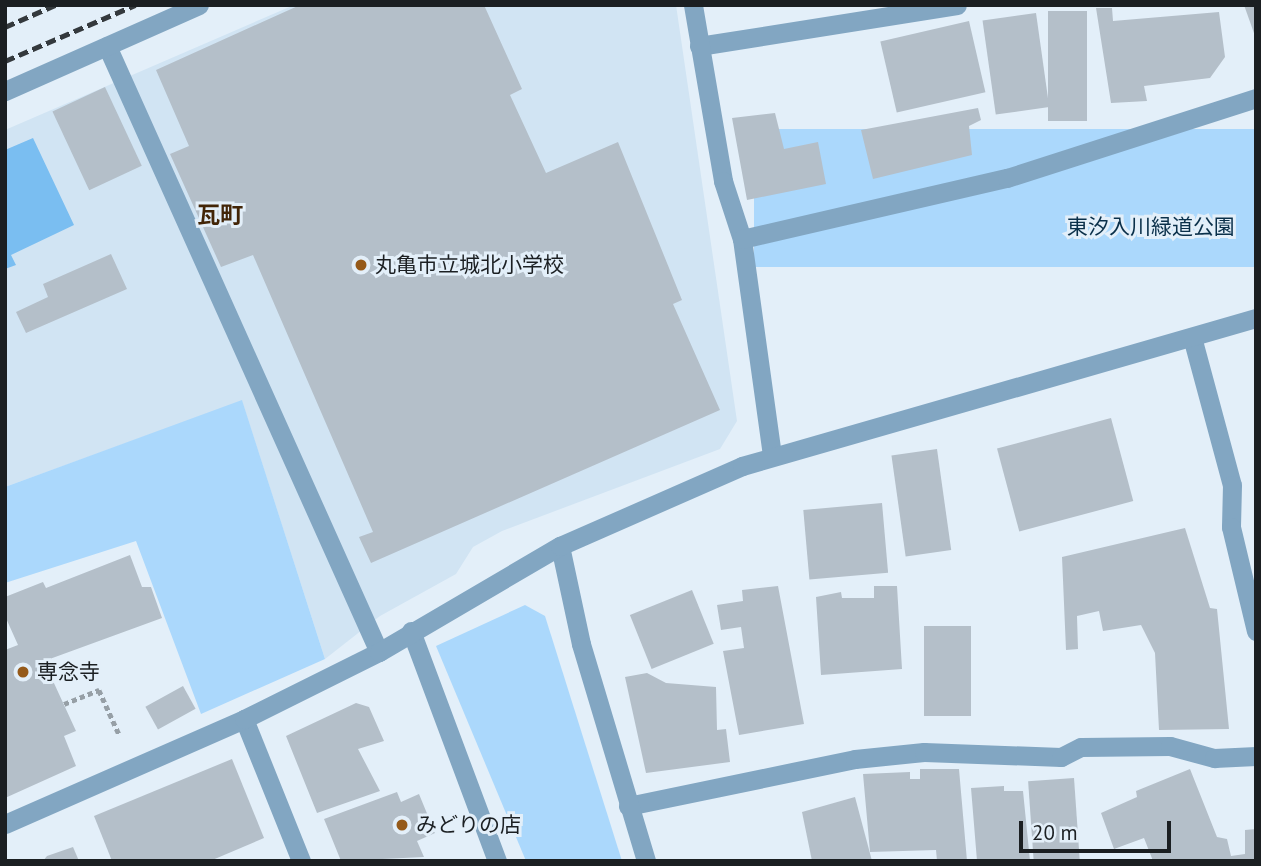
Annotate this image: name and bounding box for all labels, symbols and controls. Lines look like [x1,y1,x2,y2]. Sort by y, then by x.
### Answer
district label: 瓦町 [197,201,243,229]
park label: 東汐入川緑道公園 [1067,214,1235,240]
place label: 丸亀市立城北小学校 [375,252,564,278]
marker: 丸亀市立城北小学校 [353,257,369,273]
place label: 専念寺 [37,659,100,685]
marker: 専念寺 [15,664,31,680]
scale bar [1023,806,1175,850]
place label: みどりの店 [416,812,521,838]
marker: みどりの店 [394,817,410,833]
text: 20 m [1032,819,1078,846]

